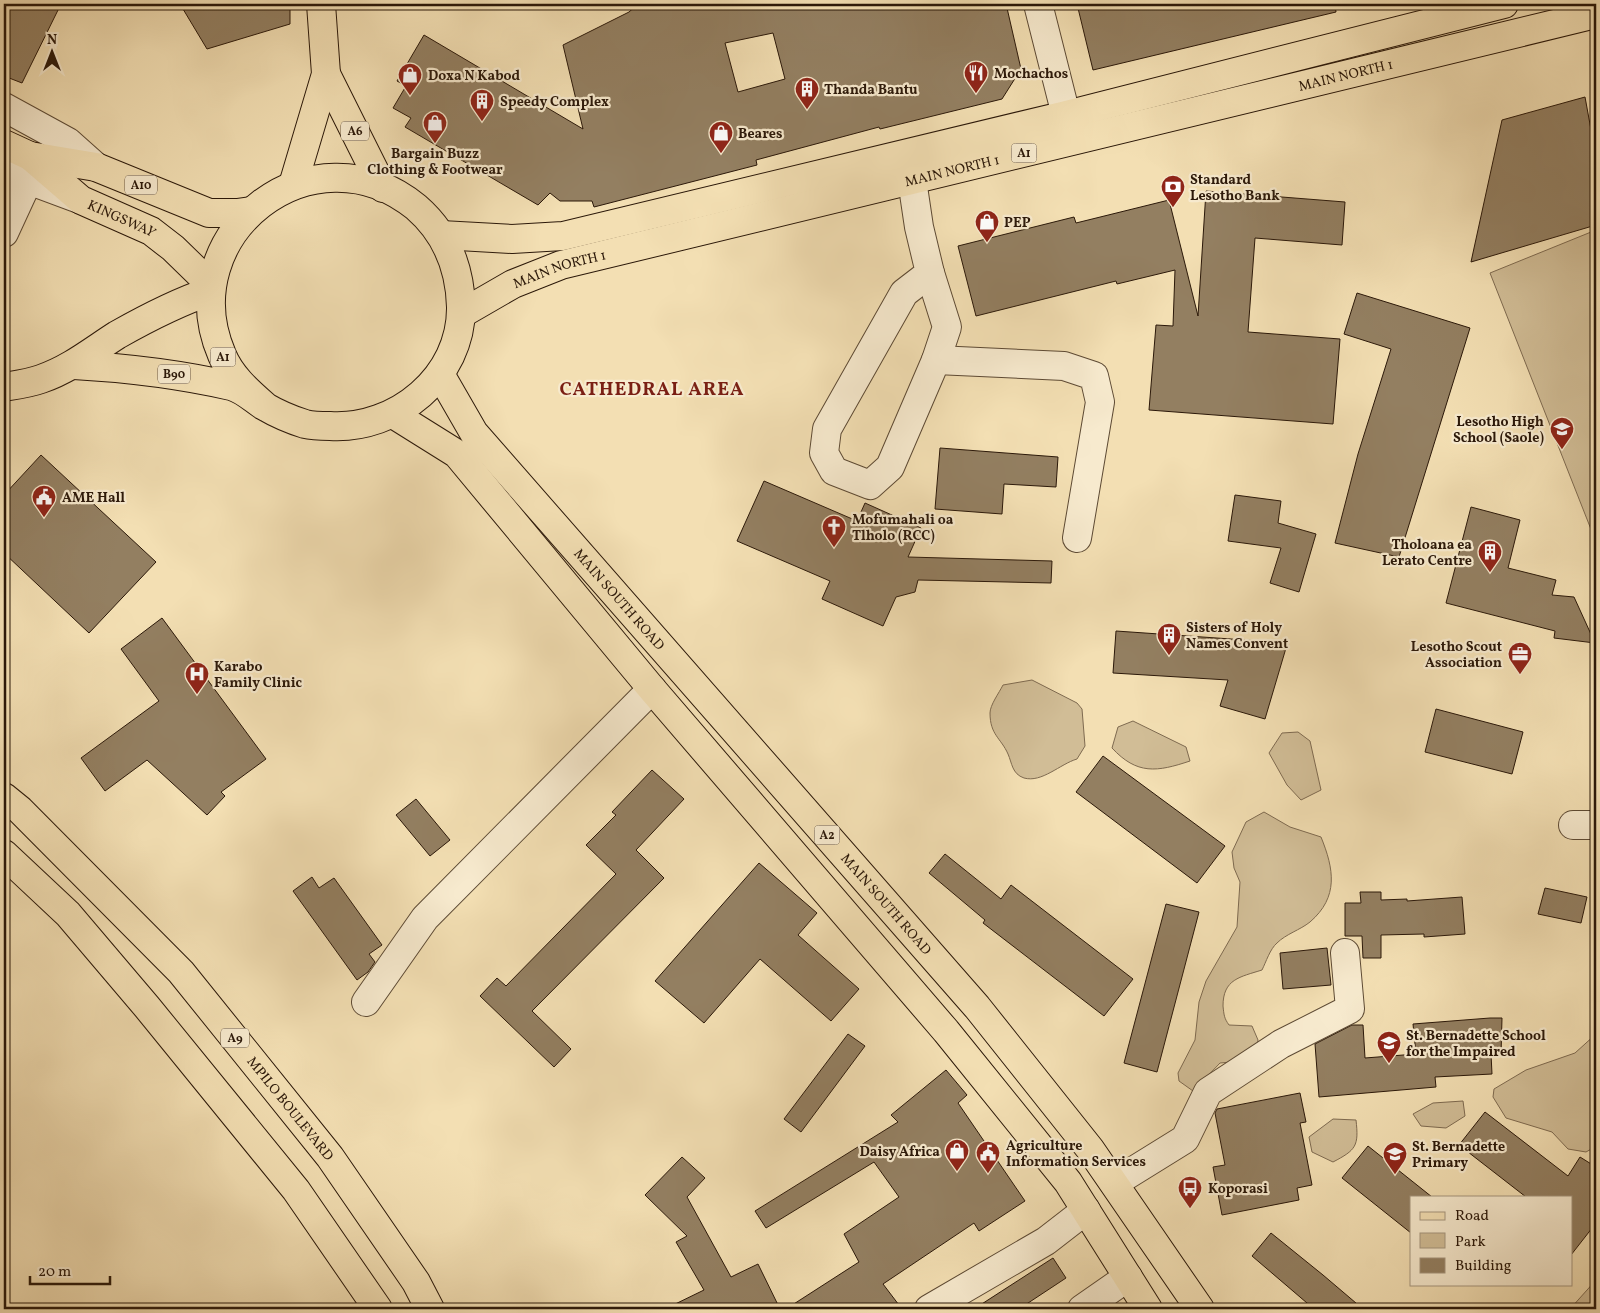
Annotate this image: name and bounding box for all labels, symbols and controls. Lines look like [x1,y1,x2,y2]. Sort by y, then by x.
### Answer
north arrow [28,28,78,78]
text: N [47,31,57,50]
street label: MAIN NORTH 1 [1297,56,1395,97]
restaurant icon: Mochachos [963,60,989,94]
shop icon: Doxa N Kabod [397,62,423,96]
place label: Mochachos [994,65,1068,84]
place label: Doxa N Kabod [428,67,521,86]
building icon: Thanda Bantu [794,76,820,110]
place label: Thanda Bantu [824,81,918,100]
building icon: Speedy Complex [469,88,495,122]
place label: Speedy Complex [500,93,609,112]
shop icon: Bargain Buzz Clothing & Footwear [422,110,448,144]
shop icon: Beares [708,120,734,154]
road number: A6 [341,122,369,140]
place label: Beares [738,125,782,144]
road number: A1 [1012,144,1036,162]
place label: Bargain Buzz Clothing & Footwear [367,145,503,180]
street label: MAIN NORTH 1 [903,151,1002,192]
place label: Standard Lesotho Bank [1190,171,1280,206]
bank icon: Standard Lesotho Bank [1160,174,1186,208]
road number: A10 [125,176,157,194]
street label: KINGSWAY [84,196,160,243]
shop icon: PEP [974,209,1000,243]
place label: PEP [1004,214,1031,233]
street label: MAIN NORTH 1 [511,246,608,294]
road number: A1 [210,348,236,367]
road number: B90 [158,364,190,384]
district label: CATHEDRAL AREA [559,377,745,403]
place label: Lesotho High School (Saole) [1453,413,1544,448]
school or university icon: Lesotho High School (Saole) [1549,416,1575,450]
public building icon: AME Hall [31,484,57,518]
place label: AME Hall [62,489,125,508]
place label: Mofumahali oa Tlholo (RCC) [852,511,954,546]
church icon: Mofumahali oa Tlholo (RCC) [821,514,847,548]
place label: Tholoana ea Lerato Centre [1382,536,1472,571]
building icon: Tholoana ea Lerato Centre [1477,539,1503,573]
street label: MAIN SOUTH ROAD [569,545,668,655]
place label: Sisters of Holy Names Convent [1186,619,1288,654]
building icon: Sisters of Holy Names Convent [1156,622,1182,656]
place label: Lesotho Scout Association [1411,638,1502,673]
office icon: Lesotho Scout Association [1507,641,1533,675]
place label: Karabo Family Clinic [214,658,302,693]
hospital icon: Karabo Family Clinic [184,661,210,695]
road number: A2 [814,826,840,844]
street label: MAIN SOUTH ROAD [836,850,935,960]
place label: St. Bernadette School for the Impaired [1406,1027,1546,1062]
road number: A9 [221,1028,249,1048]
school or university icon: St. Bernadette School for the Impaired [1376,1030,1402,1064]
street label: MPILO BOULEVARD [242,1053,337,1165]
place label: Agriculture Information Services [1006,1137,1146,1172]
shop icon: Daisy Africa [944,1138,970,1172]
place label: St. Bernadette Primary [1412,1138,1505,1173]
public building icon: Agriculture Information Services [975,1140,1001,1174]
school or university icon: St. Bernadette Primary [1382,1141,1408,1175]
place label: Daisy Africa [860,1143,940,1162]
bus stop icon: Koporasi [1177,1175,1203,1209]
place label: Koporasi [1208,1180,1268,1199]
legend [1410,1196,1572,1286]
text: Road [1455,1206,1489,1227]
text: Park [1455,1232,1486,1253]
scale bar [30,1253,110,1285]
text: Building [1455,1256,1512,1277]
text: 20 m [38,1262,71,1283]

